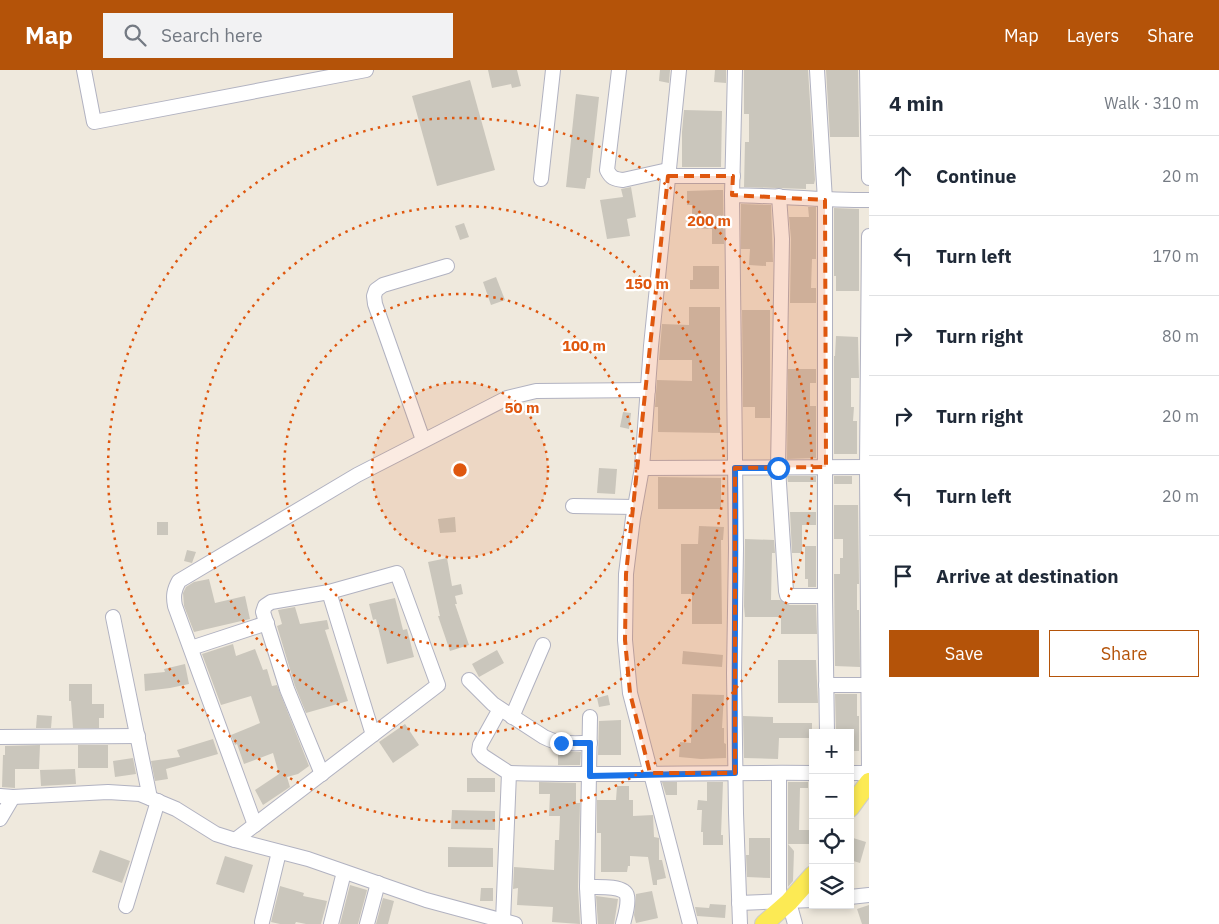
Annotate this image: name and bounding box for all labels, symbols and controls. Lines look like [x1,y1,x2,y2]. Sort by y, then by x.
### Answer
search box [103,13,453,58]
text: Map [25,19,73,51]
icon: search [121,21,149,49]
text: Search here [161,23,263,47]
text: Map [1004,24,1039,47]
text: Layers [1067,24,1119,47]
text: Share [1147,24,1194,47]
text: 4 min [889,89,944,117]
text: Walk · 310 m [1104,93,1199,113]
icon: ahead [889,162,917,190]
text: Continue [936,164,1016,188]
text: 20 m [1162,166,1199,186]
text: 200 m [687,211,731,230]
icon: left [889,242,917,270]
text: Turn left [936,244,1012,268]
text: 170 m [1152,246,1199,266]
text: 150 m [625,274,669,293]
icon: right [889,322,917,350]
text: Turn right [936,324,1023,348]
text: 80 m [1162,326,1199,346]
text: 100 m [562,336,606,355]
text: 50 m [505,398,539,417]
icon: right [889,402,917,430]
text: Turn right [936,404,1023,428]
text: 20 m [1162,406,1199,426]
route start [767,457,790,480]
centre of rings [451,461,469,479]
icon: left [889,482,917,510]
text: Turn left [936,484,1012,508]
text: 20 m [1162,486,1199,506]
icon: arrive [889,562,917,590]
text: Arrive at destination [936,564,1119,588]
button: Save [889,630,1039,677]
button: Share [1049,630,1199,677]
map controls [809,729,854,909]
button: + [809,729,854,774]
route end [550,732,573,755]
button: − [809,774,854,819]
button: locate [809,819,854,864]
button: layers [809,864,854,909]

